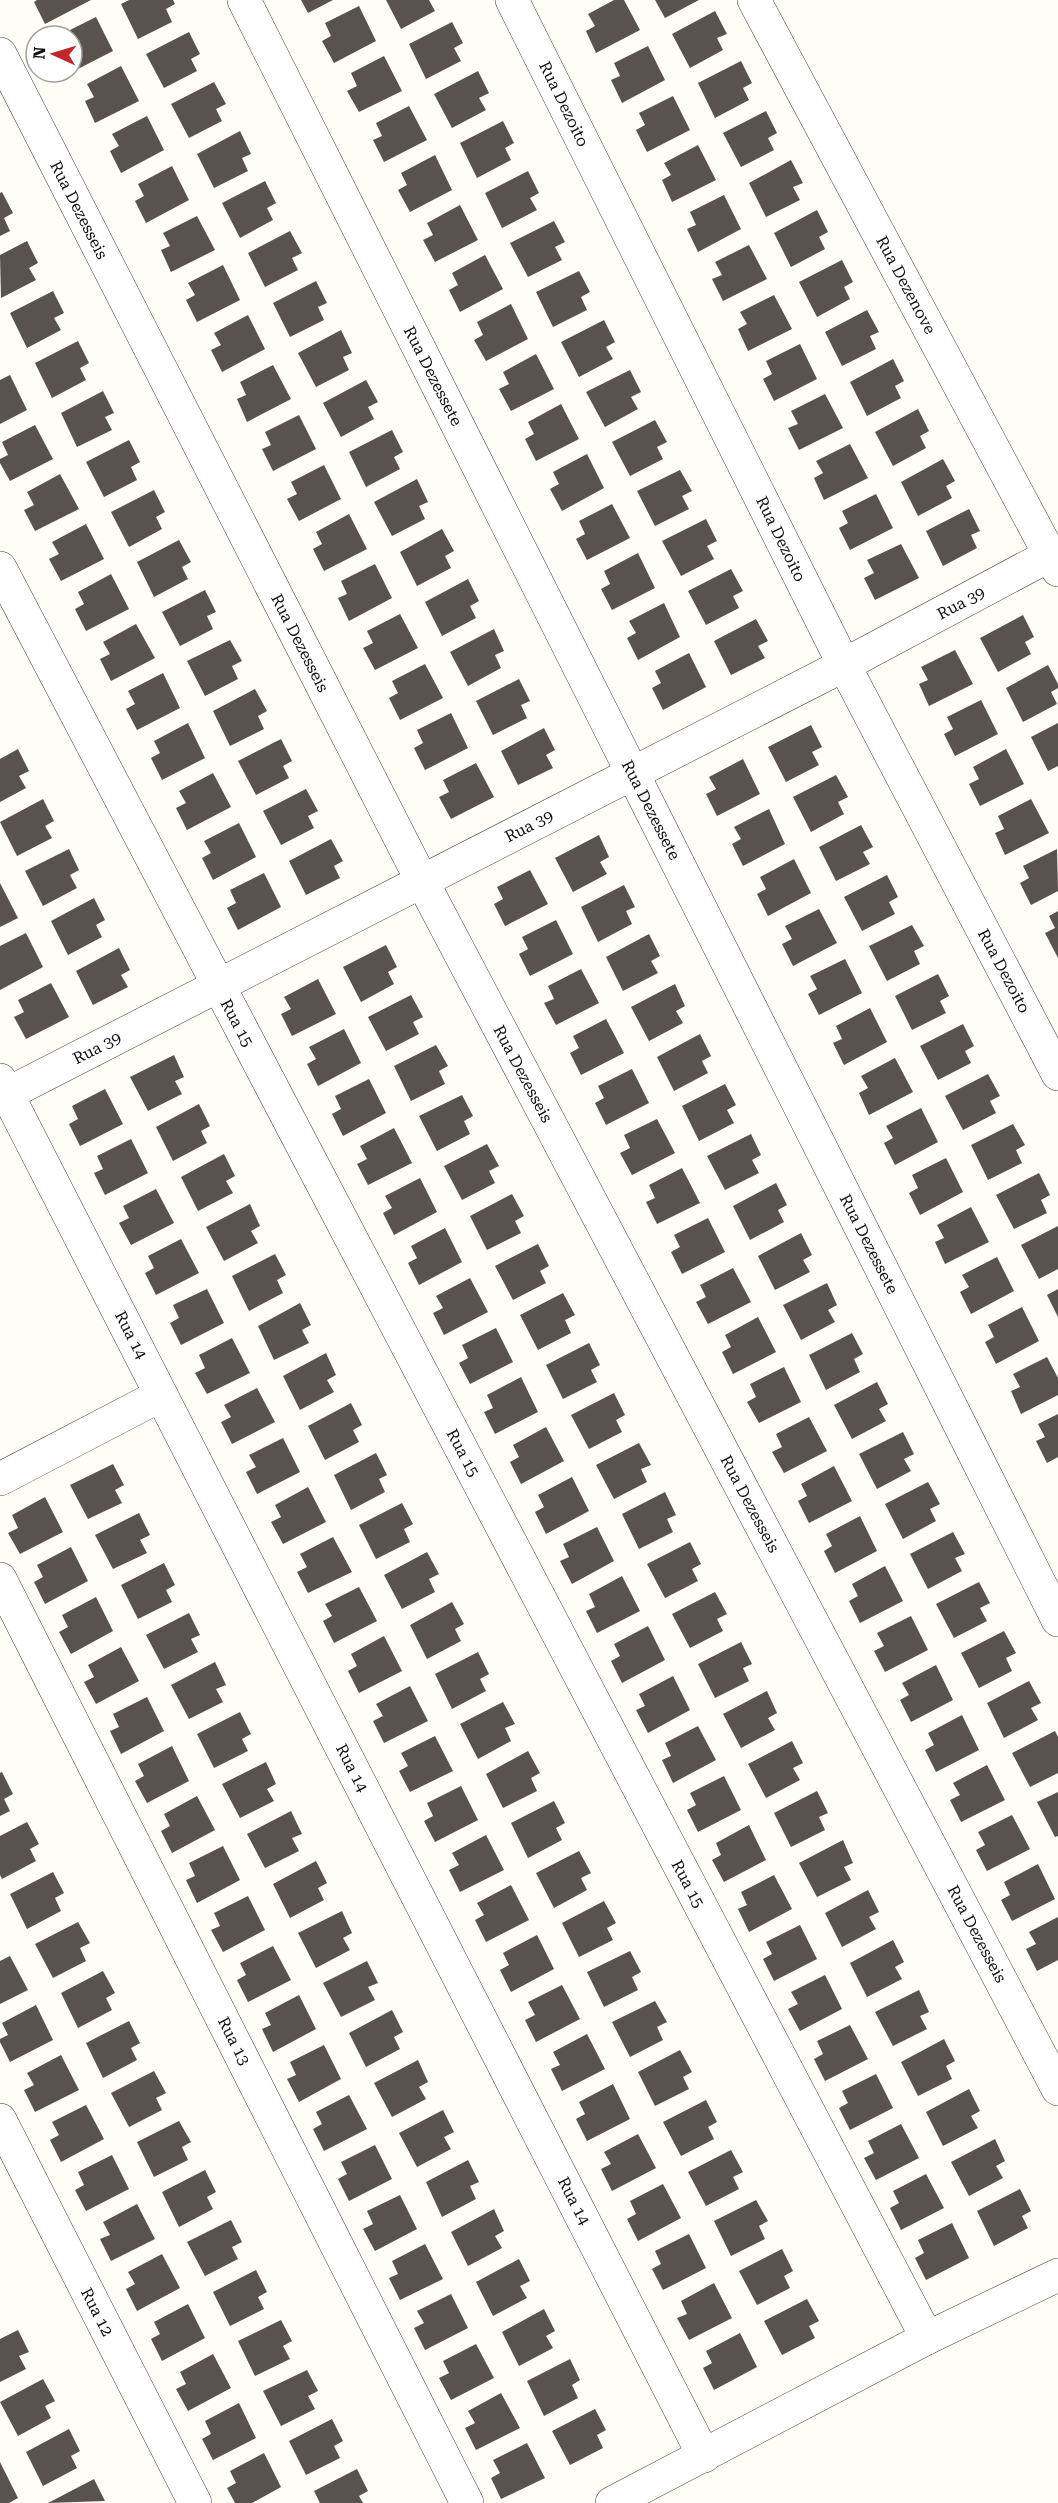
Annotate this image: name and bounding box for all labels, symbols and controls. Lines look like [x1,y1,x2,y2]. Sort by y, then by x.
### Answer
north arrow [24,24,84,84]
text: N [30,46,49,60]
street label: Rua Dezoito [535,58,593,150]
street label: Rua Dezesseis [46,158,112,263]
street label: Rua Dezenove [872,233,940,338]
street label: Rua Dezessete [400,323,466,429]
street label: Rua Dezoito [752,493,810,585]
street label: Rua 39 [934,583,988,623]
street label: Rua Dezesseis [267,591,333,696]
street label: Rua Dezessete [618,757,684,863]
street label: Rua 39 [502,806,556,846]
street label: Rua Dezoito [974,926,1034,1017]
street label: Rua 15 [217,996,257,1050]
street label: Rua Dezesseis [489,1022,557,1126]
street label: Rua 39 [70,1028,124,1068]
street label: Rua Dezessete [836,1191,902,1297]
street label: Rua 14 [111,1308,151,1362]
street label: Rua 15 [443,1426,483,1480]
street label: Rua Dezesseis [716,1452,784,1556]
street label: Rua 14 [332,1741,372,1795]
street label: Rua 15 [668,1857,708,1911]
street label: Rua Dezesseis [943,1882,1011,1986]
street label: Rua 13 [214,2014,254,2068]
street label: Rua 14 [554,2174,594,2228]
street label: Rua 12 [77,2285,117,2339]

